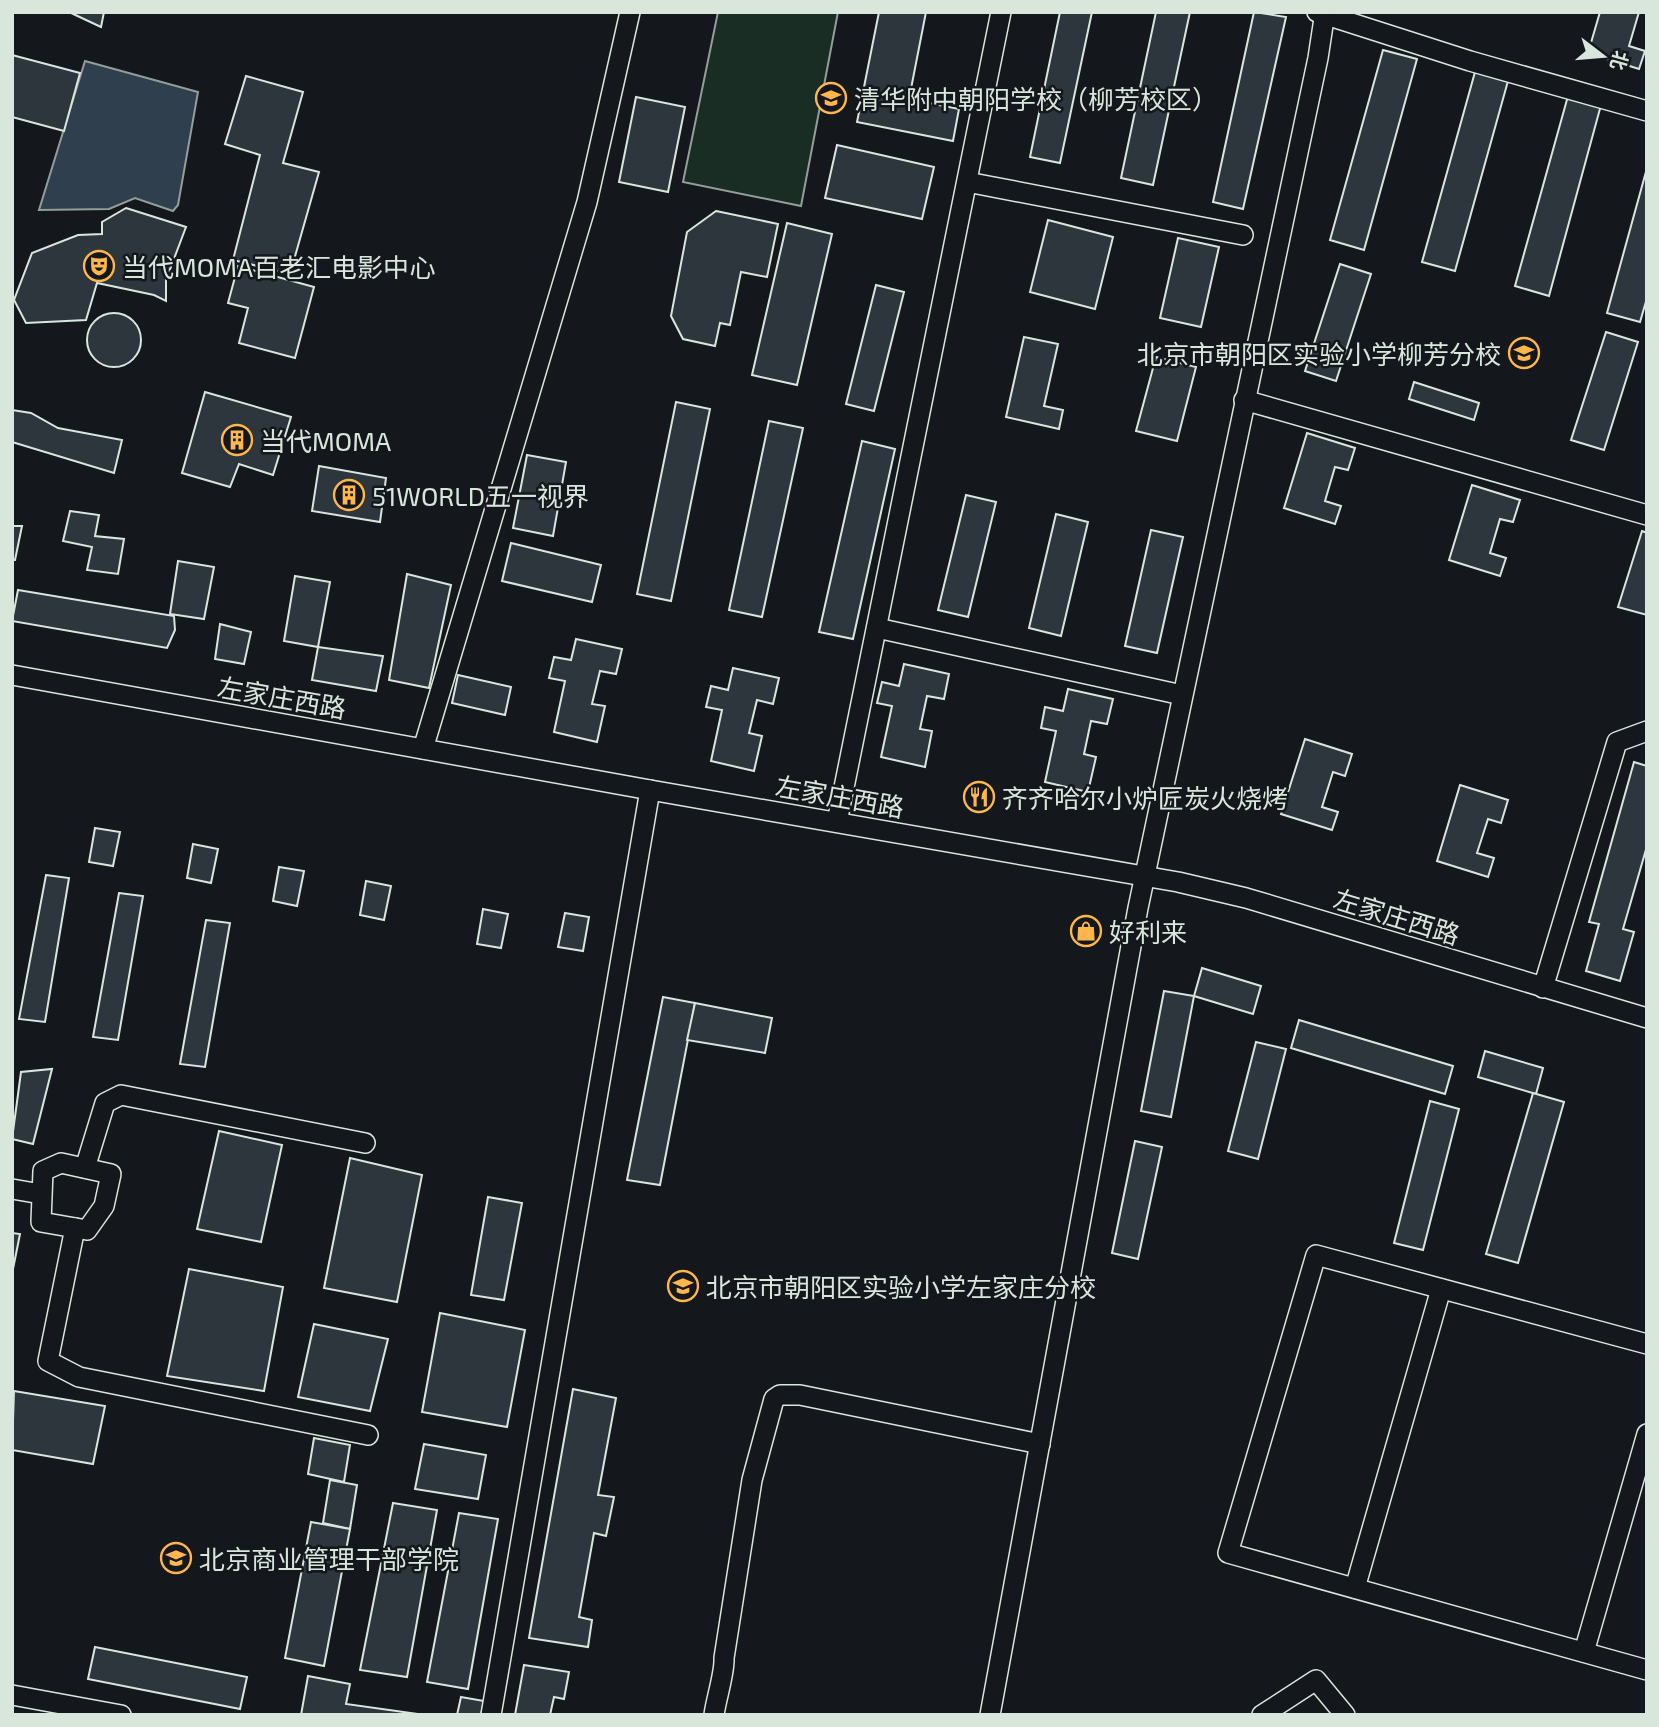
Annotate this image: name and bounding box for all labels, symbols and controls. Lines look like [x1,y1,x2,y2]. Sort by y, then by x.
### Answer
north arrow [1568,21,1638,91]
text: 北 [1606,49,1633,73]
school or university icon: 清华附中朝阳学校（柳芳校区） [814,81,848,115]
place label: 清华附中朝阳学校（柳芳校区） [854,83,1218,114]
theatre icon: 当代MOMA百老汇电影中心 [82,249,116,283]
place label: 当代MOMA百老汇电影中心 [122,251,435,282]
school or university icon: 北京市朝阳区实验小学柳芳分校 [1507,336,1541,370]
place label: 北京市朝阳区实验小学柳芳分校 [1137,338,1501,369]
building icon: 当代MOMA [220,423,254,457]
place label: 当代MOMA [260,425,391,456]
building icon: 51WORLD五一视界 [332,478,366,512]
place label: 51WORLD五一视界 [372,480,589,511]
street label: 左家庄西路 [215,670,349,724]
street label: 左家庄西路 [773,769,907,823]
restaurant icon: 齐齐哈尔小炉匠炭火烧烤 [962,780,996,814]
place label: 齐齐哈尔小炉匠炭火烧烤 [1002,782,1288,813]
street label: 左家庄西路 [1330,882,1464,950]
shop icon: 好利来 [1069,914,1103,948]
place label: 好利来 [1109,916,1187,947]
school or university icon: 北京市朝阳区实验小学左家庄分校 [666,1269,700,1303]
place label: 北京市朝阳区实验小学左家庄分校 [706,1271,1096,1302]
school or university icon: 北京商业管理干部学院 [159,1541,193,1575]
place label: 北京商业管理干部学院 [199,1543,459,1574]

